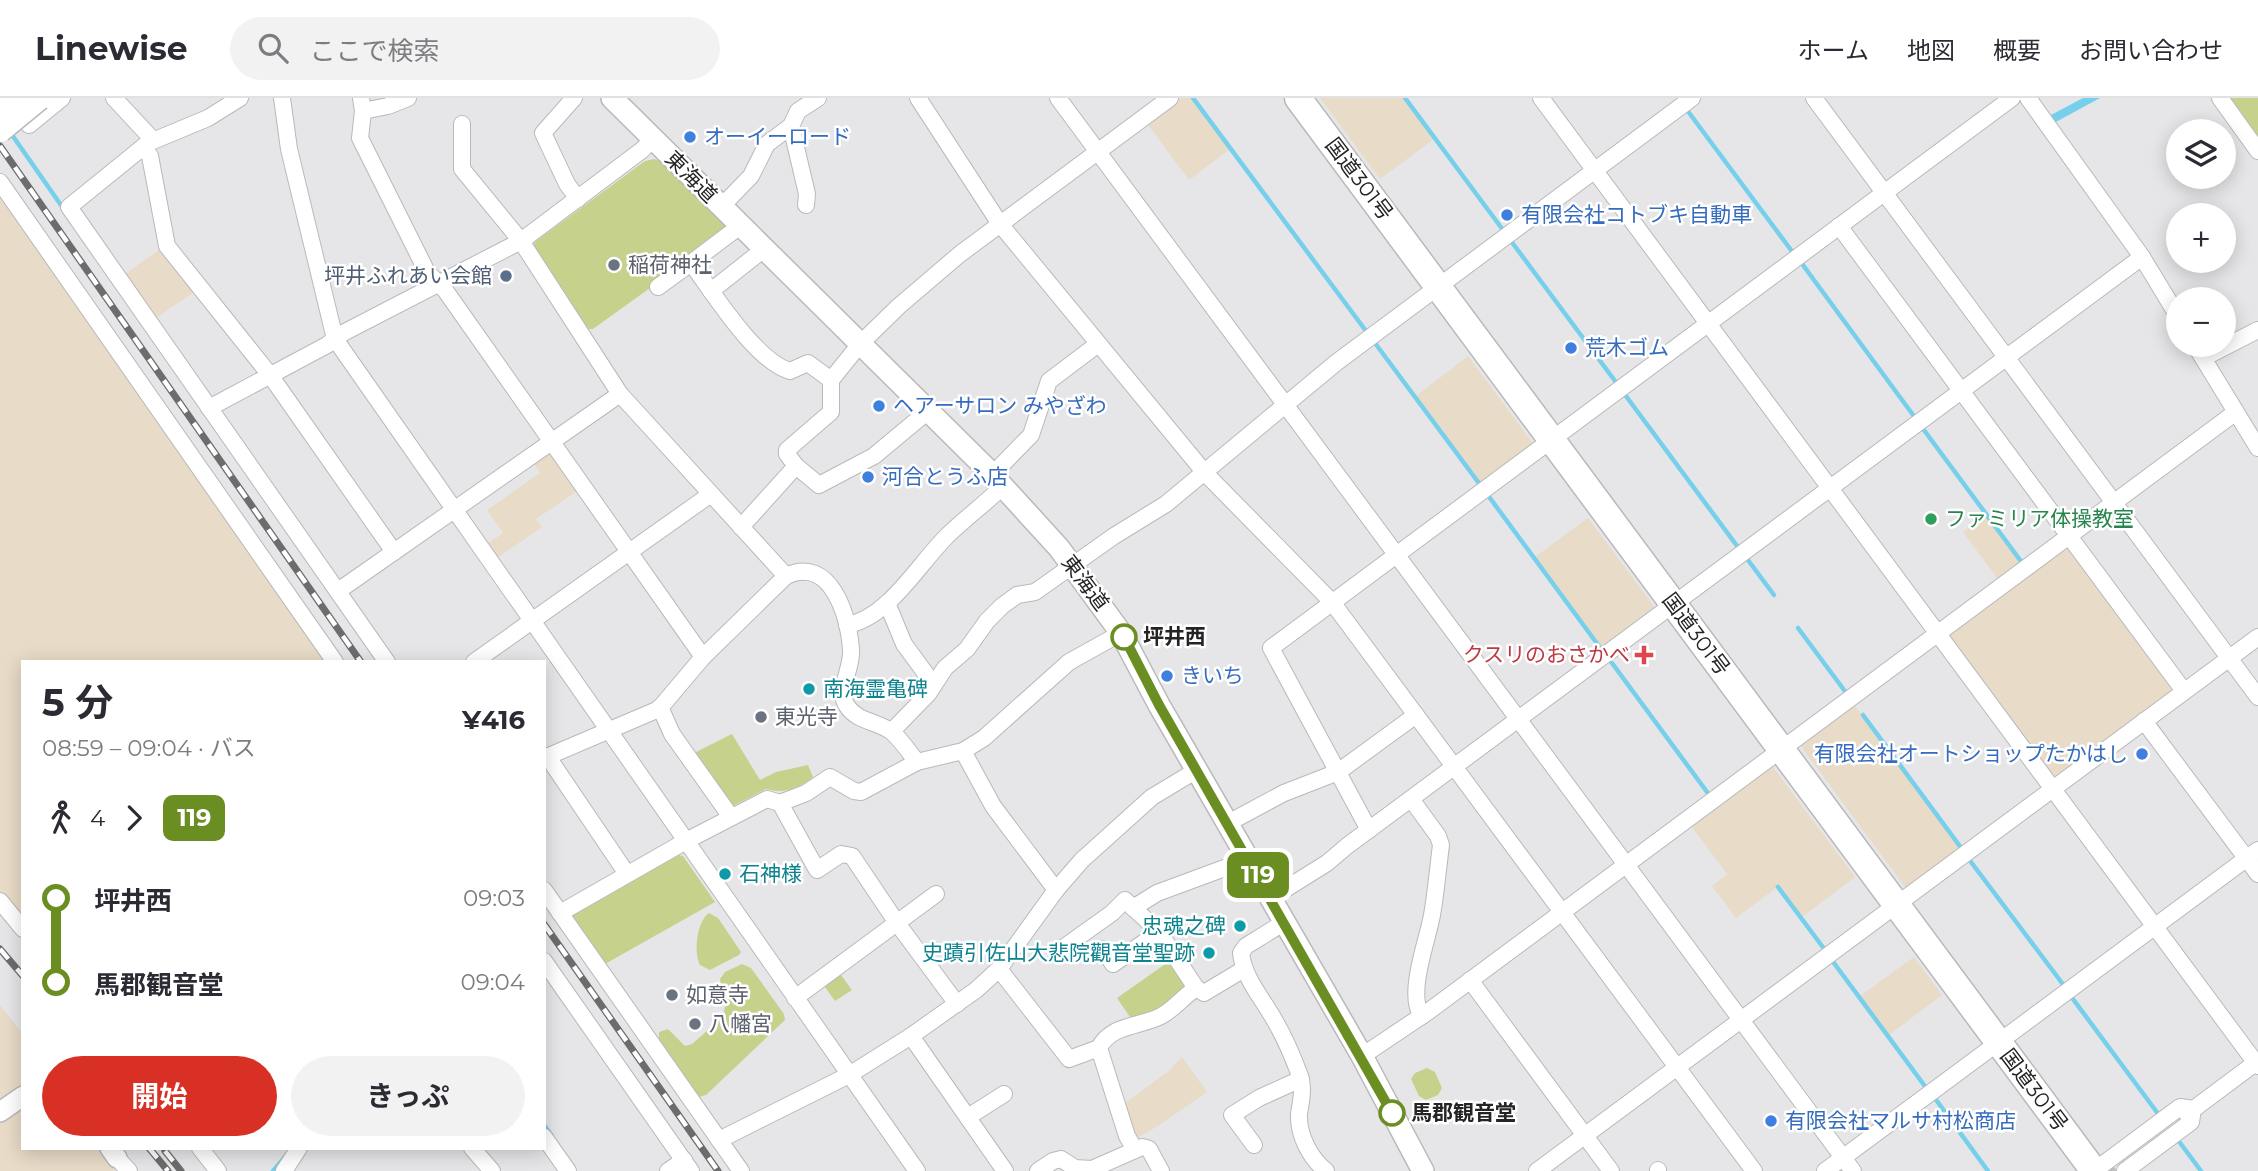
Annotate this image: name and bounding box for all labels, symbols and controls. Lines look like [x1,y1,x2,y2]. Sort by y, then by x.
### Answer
search box [230,17,720,80]
text: Linewise [35,28,188,68]
icon: search [254,29,292,67]
text: ここで検索 [310,35,440,67]
text: ホーム [1798,36,1869,65]
text: 地図 [1907,36,1955,65]
text: 概要 [1993,36,2041,65]
text: お問い合わせ [2079,36,2223,65]
map controls [2166,119,2236,357]
button: layers [2166,119,2236,189]
place label: オーイーロード [704,124,851,149]
marker: オーイーロード [682,129,698,145]
street label: 国道301号 [1320,133,1398,225]
street label: 東海道 [660,146,722,208]
place label: 有限会社コトブキ自動車 [1521,202,1752,227]
button: + [2166,203,2236,273]
marker: 有限会社コトブキ自動車 [1499,207,1515,223]
place label: 稲荷神社 [628,252,712,277]
marker: 稲荷神社 [606,257,622,273]
place label: 坪井ふれあい会館 [324,263,492,288]
marker: 坪井ふれあい会館 [498,268,514,284]
button: − [2166,287,2236,357]
place label: 荒木ゴム [1585,335,1669,360]
marker: 荒木ゴム [1563,340,1579,356]
place label: ヘアーサロン みやざわ [893,393,1107,418]
marker: ヘアーサロン みやざわ [871,398,887,414]
place label: 河合とうふ店 [882,464,1008,489]
marker: 河合とうふ店 [860,469,876,485]
place label: ファミリア体操教室 [1945,506,2134,531]
marker: ファミリア体操教室 [1923,511,1939,527]
street label: 東海道 [1056,550,1114,615]
street label: 国道301号 [1657,588,1735,680]
marker: 坪井西 [1111,624,1137,650]
place label: 坪井西 [1143,624,1206,649]
place label: クスリのおさかべ [1463,642,1630,667]
marker: クスリのおさかべ [1636,647,1652,663]
place label: きいち [1181,663,1244,688]
marker: きいち [1159,668,1175,684]
place label: 南海霊亀碑 [823,676,928,701]
text: 5 分 [42,679,113,726]
marker: 南海霊亀碑 [801,681,817,697]
text: ¥416 [462,704,525,736]
place label: 東光寺 [775,704,838,729]
marker: 東光寺 [753,709,769,725]
text: 08:59 – 09:04 · バス [42,734,256,762]
place label: 有限会社オートショップたかはし [1814,741,2128,766]
marker: 有限会社オートショップたかはし [2134,746,2150,762]
icon: walk [42,799,80,837]
icon: forward [115,799,153,837]
text: 119 [177,803,211,832]
text: 4 [90,804,105,832]
line badge: 119 [1218,852,1298,898]
text: 119 [1241,860,1275,889]
place label: 石神様 [739,861,802,886]
marker: 石神様 [717,866,733,882]
text: 09:03 [463,884,525,912]
text: 坪井西 [94,885,172,917]
place label: 忠魂之碑 [1142,913,1226,938]
marker: 忠魂之碑 [1232,918,1248,934]
place label: 史蹟引佐山大悲院觀音堂聖跡 [922,940,1195,965]
marker: 史蹟引佐山大悲院觀音堂聖跡 [1201,945,1217,961]
text: 09:04 [460,968,525,996]
text: 馬郡観音堂 [94,969,224,1001]
place label: 如意寺 [686,982,749,1007]
marker: 如意寺 [664,987,680,1003]
place label: 八幡宮 [709,1011,772,1036]
marker: 八幡宮 [687,1016,703,1032]
street label: 国道301号 [1995,1044,2073,1136]
button: 開始 [42,1056,277,1136]
button: きっぷ [291,1056,525,1136]
marker: 馬郡観音堂 [1379,1100,1405,1126]
place label: 馬郡観音堂 [1411,1100,1516,1125]
place label: 有限会社マルサ村松商店 [1785,1108,2016,1133]
marker: 有限会社マルサ村松商店 [1763,1113,1779,1129]

